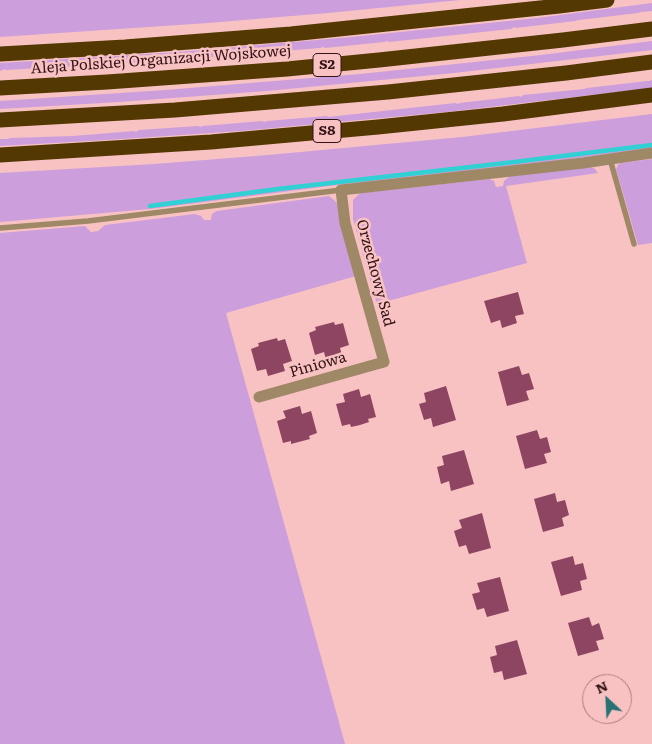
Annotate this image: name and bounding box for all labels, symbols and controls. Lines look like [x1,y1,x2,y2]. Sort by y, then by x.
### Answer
street label: Aleja Polskiej Organizacji Wojskowej [30,42,292,78]
road number: S2 [313,54,341,76]
road number: S8 [313,120,341,142]
street label: Orzechowy Sad [352,218,398,328]
street label: Piniowa [287,348,349,382]
north arrow [582,674,632,724]
text: N [592,675,611,698]

